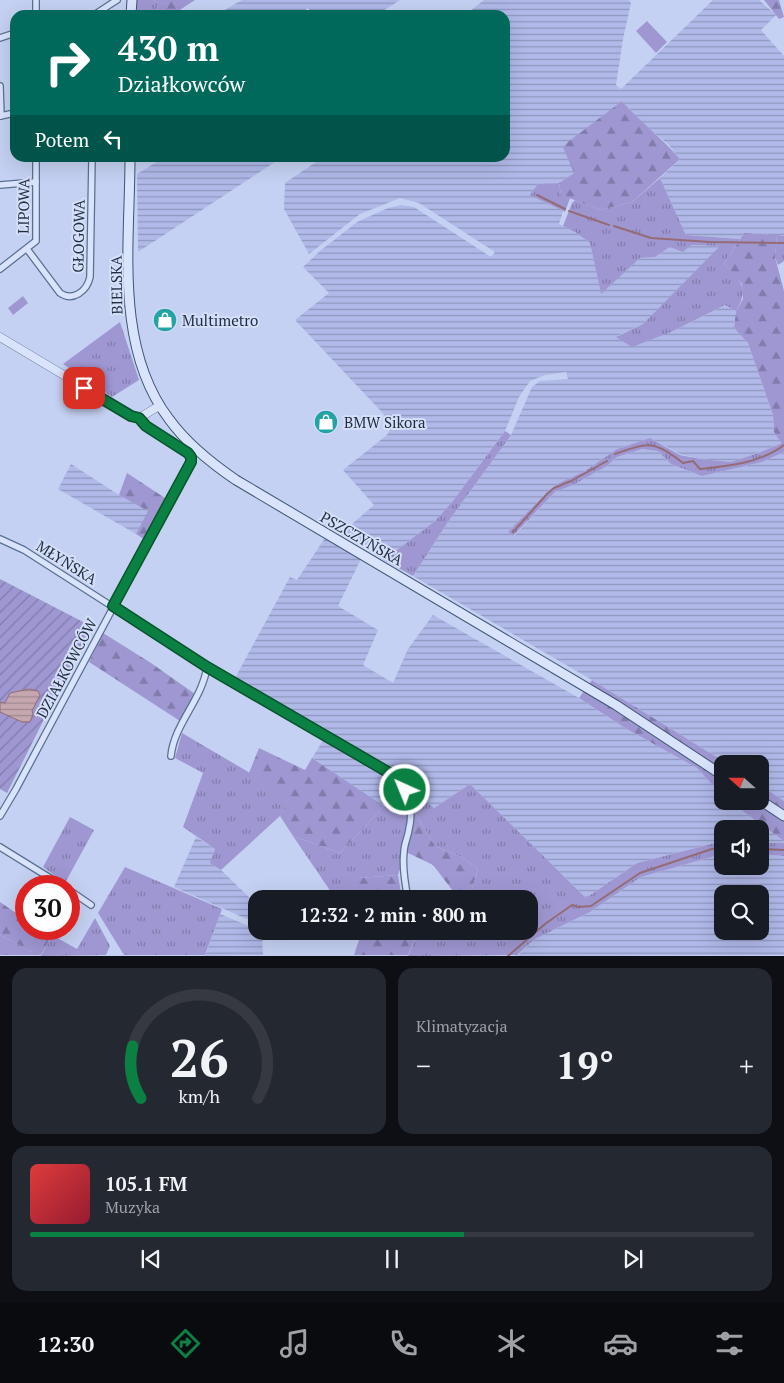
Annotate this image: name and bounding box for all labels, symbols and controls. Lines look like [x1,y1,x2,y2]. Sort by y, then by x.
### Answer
text: 430 m [118,25,219,71]
icon: right [35,30,100,95]
text: Działkowców [118,69,245,98]
icon: left [99,125,127,153]
text: Potem [35,127,89,152]
street label: LIPOWA [13,177,33,234]
street label: GŁOGOWA [67,199,89,273]
street label: BIELSKA [105,255,127,315]
shop icon: Multimetro [152,307,178,333]
place label: Multimetro [182,310,258,330]
pin [63,367,105,409]
icon: arrive [70,374,98,402]
shop icon: BMW Sikora [313,409,339,435]
place label: BMW Sikora [344,412,426,432]
street label: PSZCZYŃSKA [317,506,408,570]
street label: MŁYŃSKA [33,535,102,589]
street label: DZIAŁKOWCÓW [31,614,101,721]
north arrow [714,755,769,810]
map controls [714,755,769,940]
position arrow [378,763,430,815]
button: sound [714,820,769,875]
speed limit sign: 30 [15,875,80,940]
button: search [714,885,769,940]
text: 12:32 · 2 min · 800 m [299,902,487,927]
text: Klimatyzacja [416,1015,508,1037]
text: 26 [170,1023,228,1092]
text: 19° [556,1040,614,1090]
text: − [416,1047,431,1084]
text: + [739,1047,754,1084]
text: km/h [178,1084,220,1108]
text: 105.1 FM [105,1171,187,1196]
text: Muzyka [105,1196,160,1218]
icon: previous [137,1245,165,1273]
icon: pause [378,1245,406,1273]
icon: next [619,1245,647,1273]
icon: directions [168,1326,203,1361]
icon: music [277,1326,312,1361]
icon: phone [386,1326,421,1361]
icon: climate [494,1326,529,1361]
icon: car [603,1326,638,1361]
icon: filters [712,1326,747,1361]
text: 12:30 [37,1329,94,1358]

